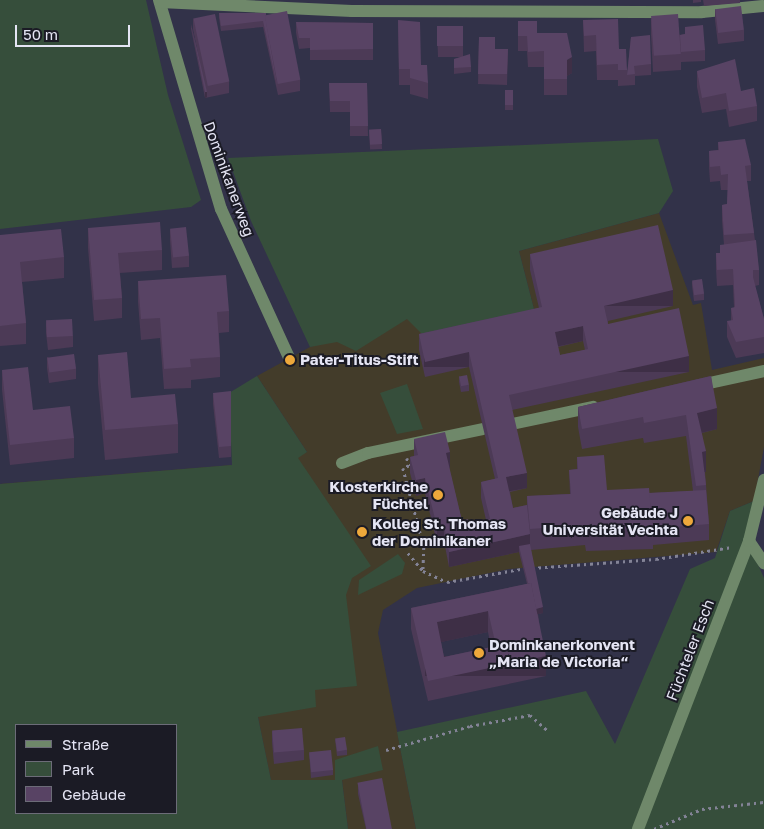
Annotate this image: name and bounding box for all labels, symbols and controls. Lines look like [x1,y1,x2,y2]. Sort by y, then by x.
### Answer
scale bar [18,15,132,47]
text: 50 m [23,25,58,43]
street label: Dominikanerweg [200,119,258,239]
place label: Pater-Titus-Stift [300,351,418,369]
marker: Pater-Titus-Stift [284,354,296,366]
place label: Klosterkirche Füchtel [329,477,428,512]
marker: Klosterkirche Füchtel [432,489,444,501]
place label: Gebäude J Universität Vechta [543,503,678,538]
place label: Kolleg St. Thomas der Dominikaner [372,514,506,549]
marker: Gebäude J Universität Vechta [682,515,694,527]
marker: Kolleg St. Thomas der Dominikaner [356,526,368,538]
street label: Füchteler Esch [662,597,718,703]
place label: Dominkanerkonvent „Maria de Victoria“ [489,635,635,670]
marker: Dominkanerkonvent „Maria de Victoria“ [473,647,485,659]
legend [15,724,178,814]
text: Straße [62,735,109,753]
text: Park [62,760,94,778]
text: Gebäude [62,785,126,803]

